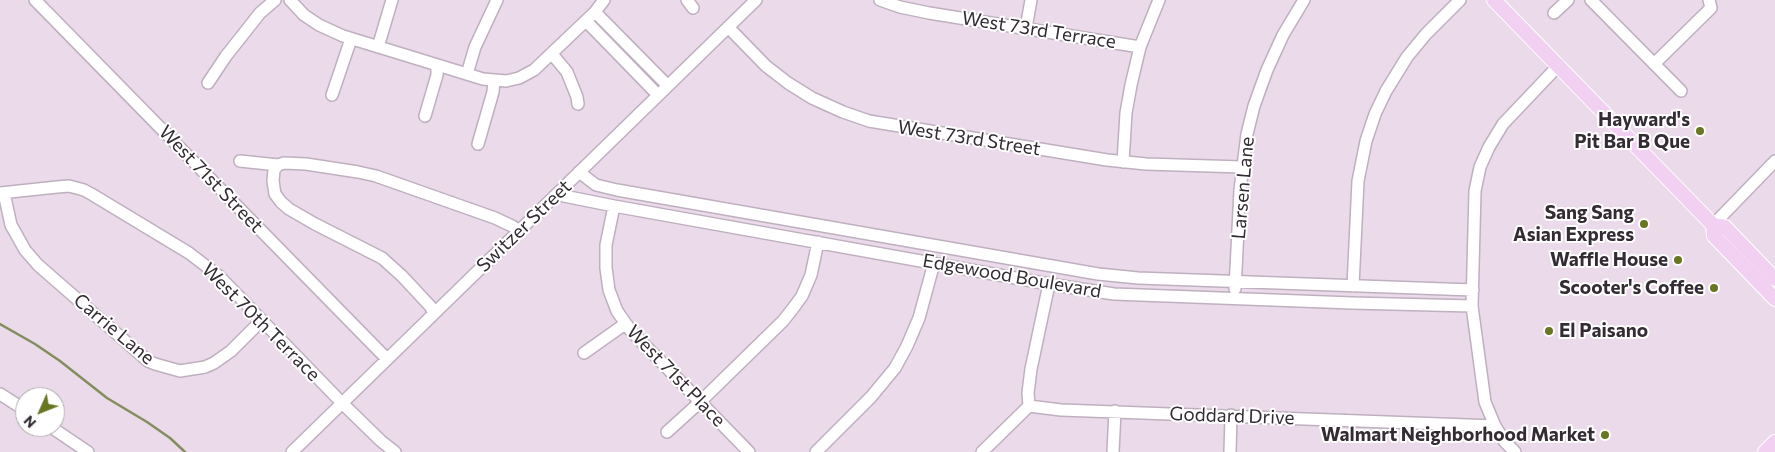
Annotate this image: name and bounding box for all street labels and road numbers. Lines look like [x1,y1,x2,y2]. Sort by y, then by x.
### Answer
street label: West 73rd Terrace [960,7,1118,53]
street label: West 73rd Street [896,115,1042,161]
street label: West 71st Street [154,121,268,237]
street label: Larsen Lane [1227,136,1259,240]
street label: Switzer Street [472,175,576,277]
street label: Edgewood Boulevard [921,249,1103,303]
street label: West 70th Terrace [197,258,325,386]
street label: Carrie Lane [69,289,159,369]
street label: West 71st Place [622,320,730,432]
street label: Goddard Drive [1169,402,1295,430]

